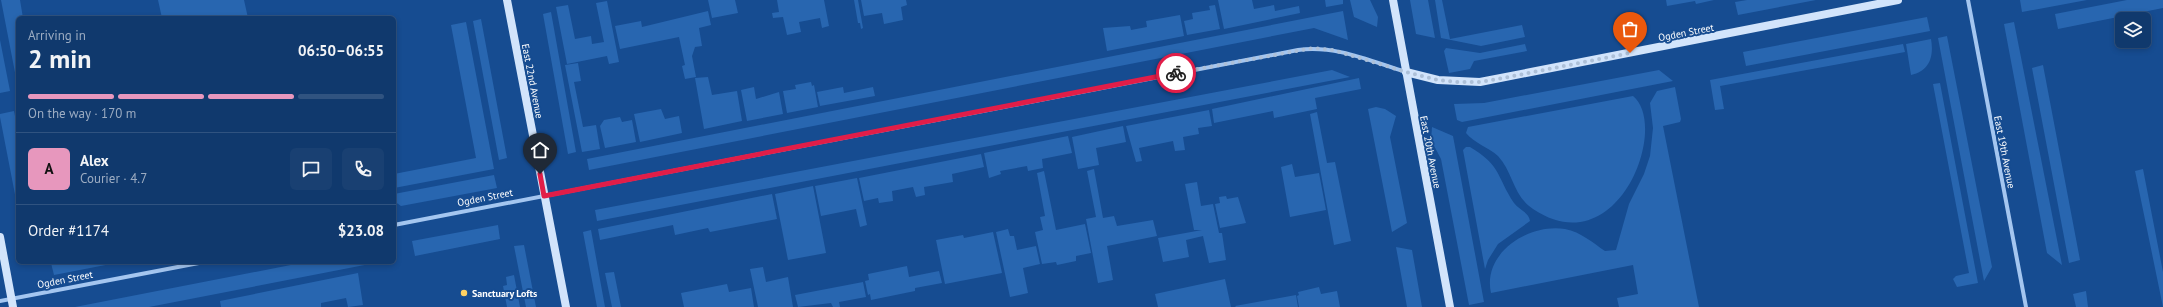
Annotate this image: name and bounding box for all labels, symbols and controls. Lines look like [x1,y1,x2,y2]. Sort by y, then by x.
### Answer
pin [1613,12,1647,53]
map controls [2115,12,2151,48]
button: layers [2115,12,2151,48]
icon: bag [1619,18,1641,40]
street label: Ogden Street [1657,21,1716,44]
text: Arriving in [28,27,86,44]
text: 06:50–06:55 [298,41,384,60]
text: 2 min [28,42,91,75]
street label: East 22nd Avenue [519,43,546,120]
courier [1156,53,1196,93]
icon: bike [1165,62,1187,84]
text: On the way · 170 m [28,105,136,122]
street label: East 20th Avenue [1417,115,1444,190]
street label: East 19th Avenue [1991,115,2018,190]
pin [523,133,557,174]
icon: home [529,139,551,161]
button: chat [290,148,332,190]
button: phone [342,148,384,190]
text: Alex [80,151,109,170]
text: A [44,159,54,178]
text: Courier · 4.7 [80,170,147,187]
street label: Ogden Street [456,186,515,209]
text: Order #1174 [28,221,109,240]
text: $23.08 [338,221,384,240]
street label: Ogden Street [36,268,95,291]
place label: Sanctuary Lofts [472,287,537,300]
marker: Sanctuary Lofts [459,288,469,298]

